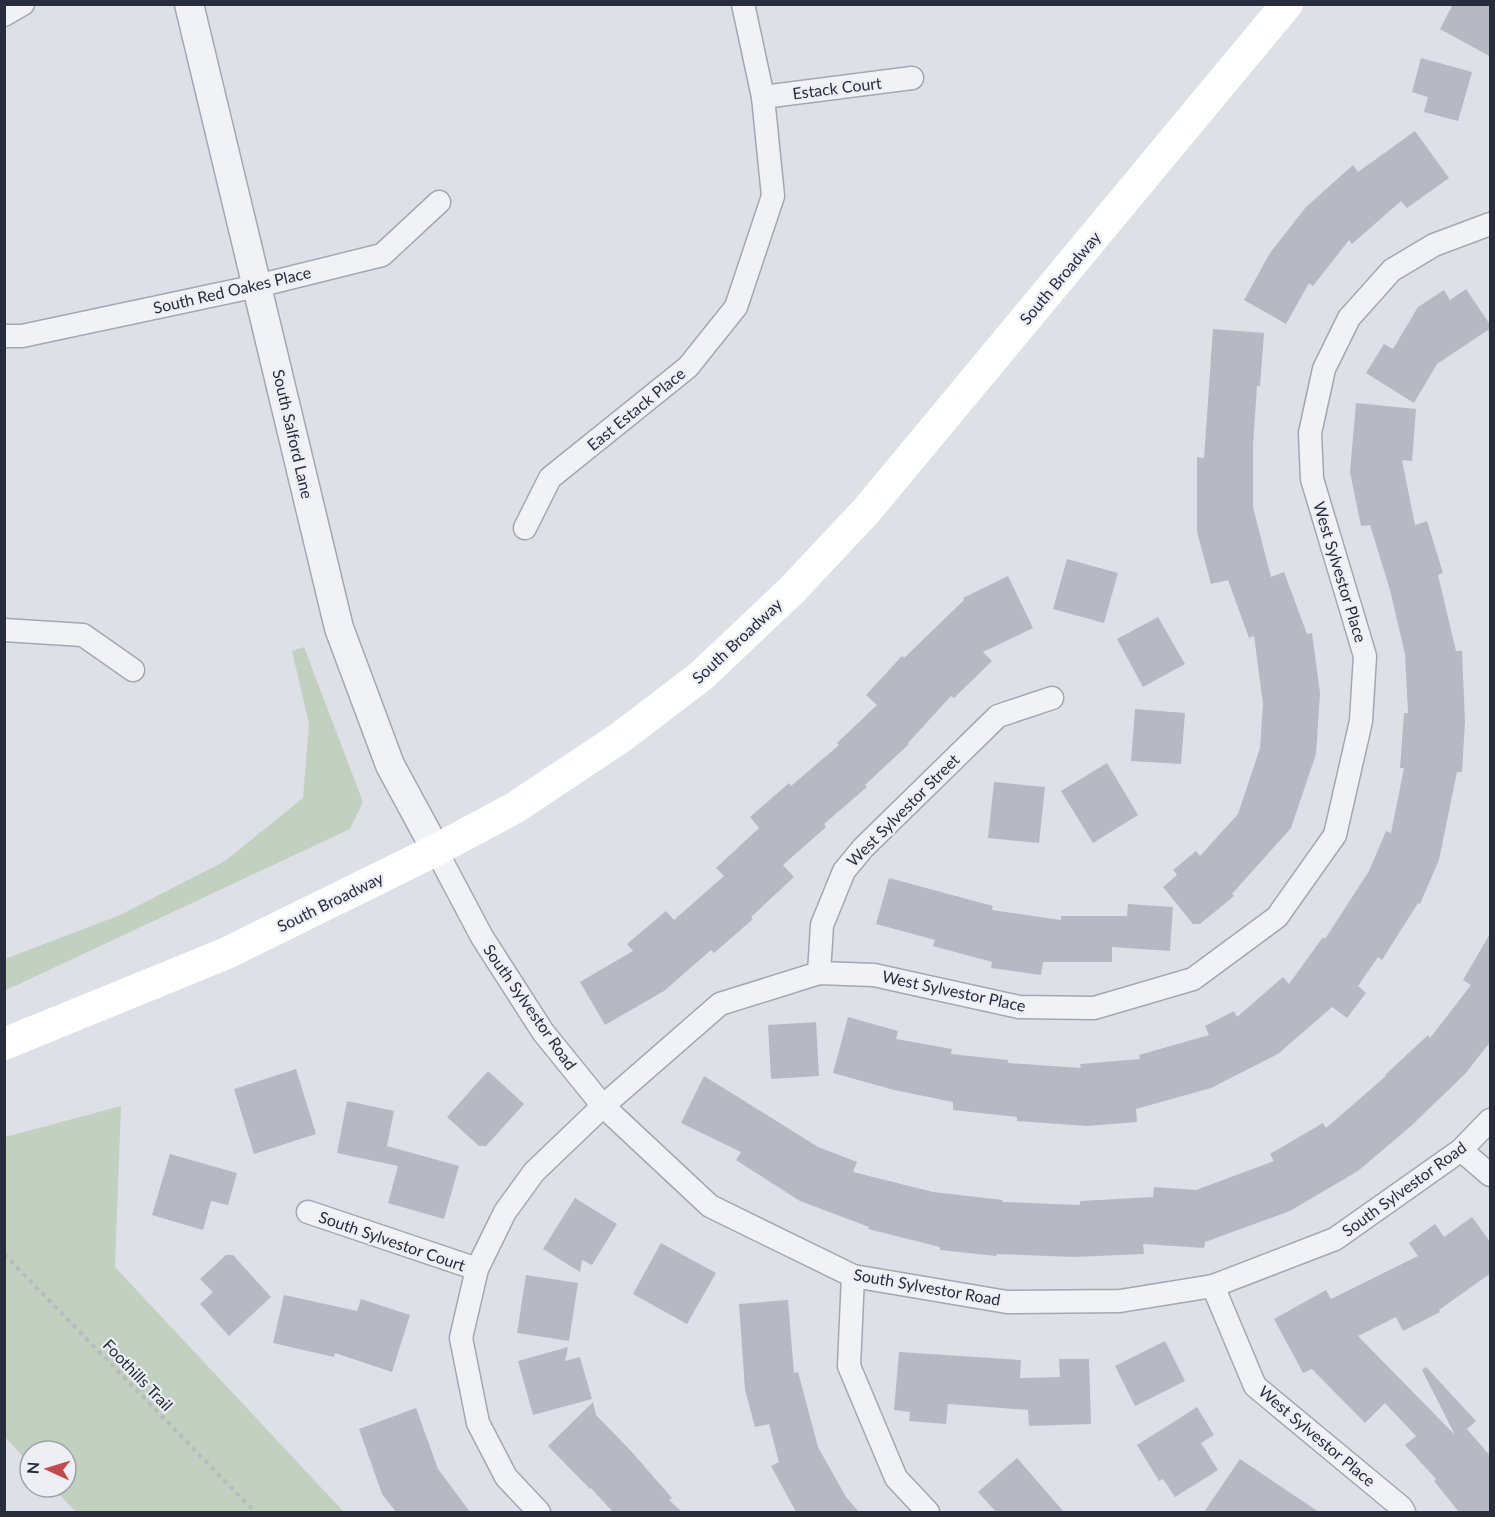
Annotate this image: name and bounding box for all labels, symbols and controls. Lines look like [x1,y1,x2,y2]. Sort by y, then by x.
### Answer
street label: Estack Court [791,73,883,102]
street label: South Broadway [1015,227,1105,328]
street label: South Red Oakes Place [151,262,313,317]
street label: East Estack Place [583,363,689,454]
street label: South Salford Lane [269,367,318,500]
street label: West Sylvestor Place [1310,499,1371,645]
street label: South Broadway [688,594,786,687]
street label: West Sylvestor Street [843,749,963,870]
street label: South Broadway [274,867,387,935]
street label: South Sylvestor Road [480,940,581,1073]
street label: West Sylvestor Place [881,966,1028,1015]
street label: South Sylvestor Road [1338,1137,1470,1240]
street label: South Sylvestor Court [316,1207,468,1275]
street label: South Sylvestor Road [852,1264,1002,1309]
street label: Foothills Trail [100,1335,177,1414]
street label: West Sylvestor Place [1255,1381,1379,1490]
north arrow [18,1439,78,1499]
text: N [23,1461,42,1475]

